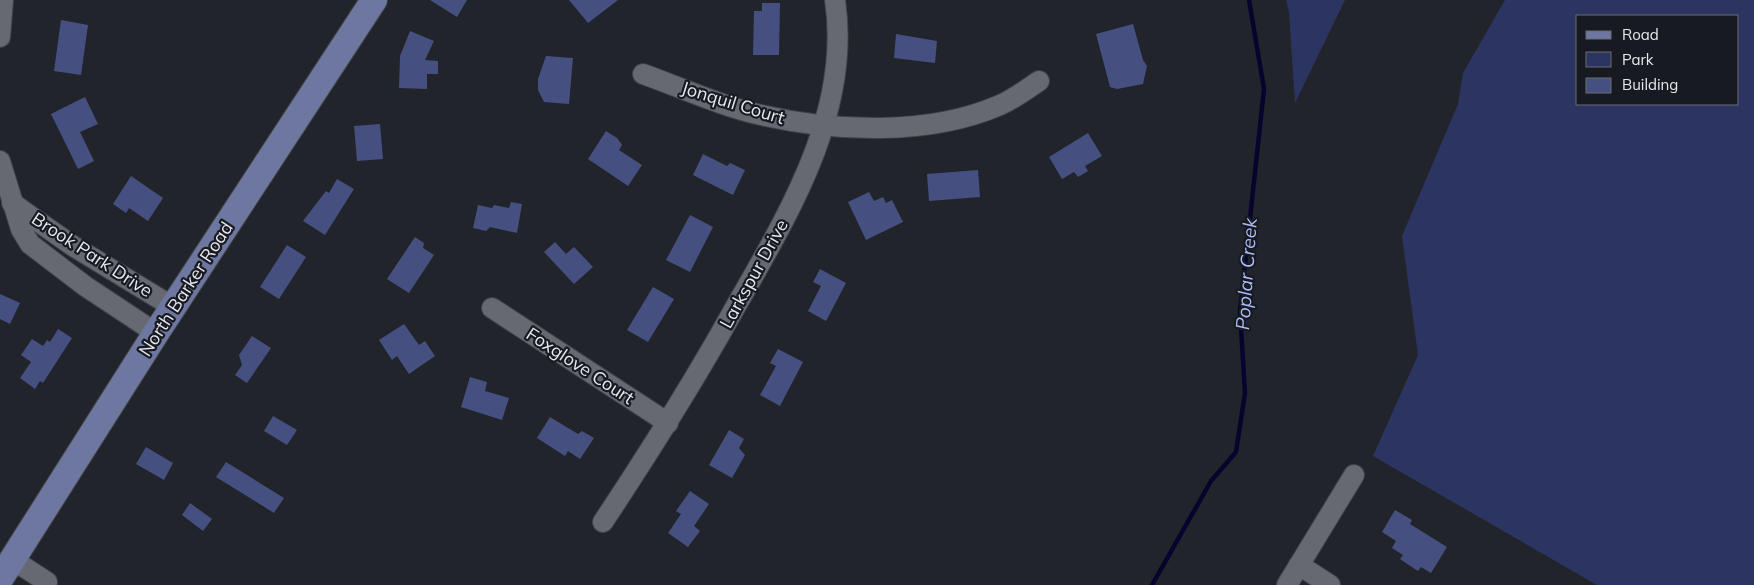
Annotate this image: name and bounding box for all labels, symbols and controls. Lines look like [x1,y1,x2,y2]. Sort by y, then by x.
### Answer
legend [1576,15,1739,105]
text: Road [1622,25,1659,44]
text: Park [1622,50,1654,69]
text: Building [1622,75,1678,94]
street label: Jonquil Court [679,76,788,129]
street label: Brook Park Drive [28,207,157,302]
street label: Larkspur Drive [714,215,793,332]
water label: Poplar Creek [1230,216,1262,331]
street label: North Barker Road [133,217,238,360]
street label: Foxglove Court [522,322,639,409]

